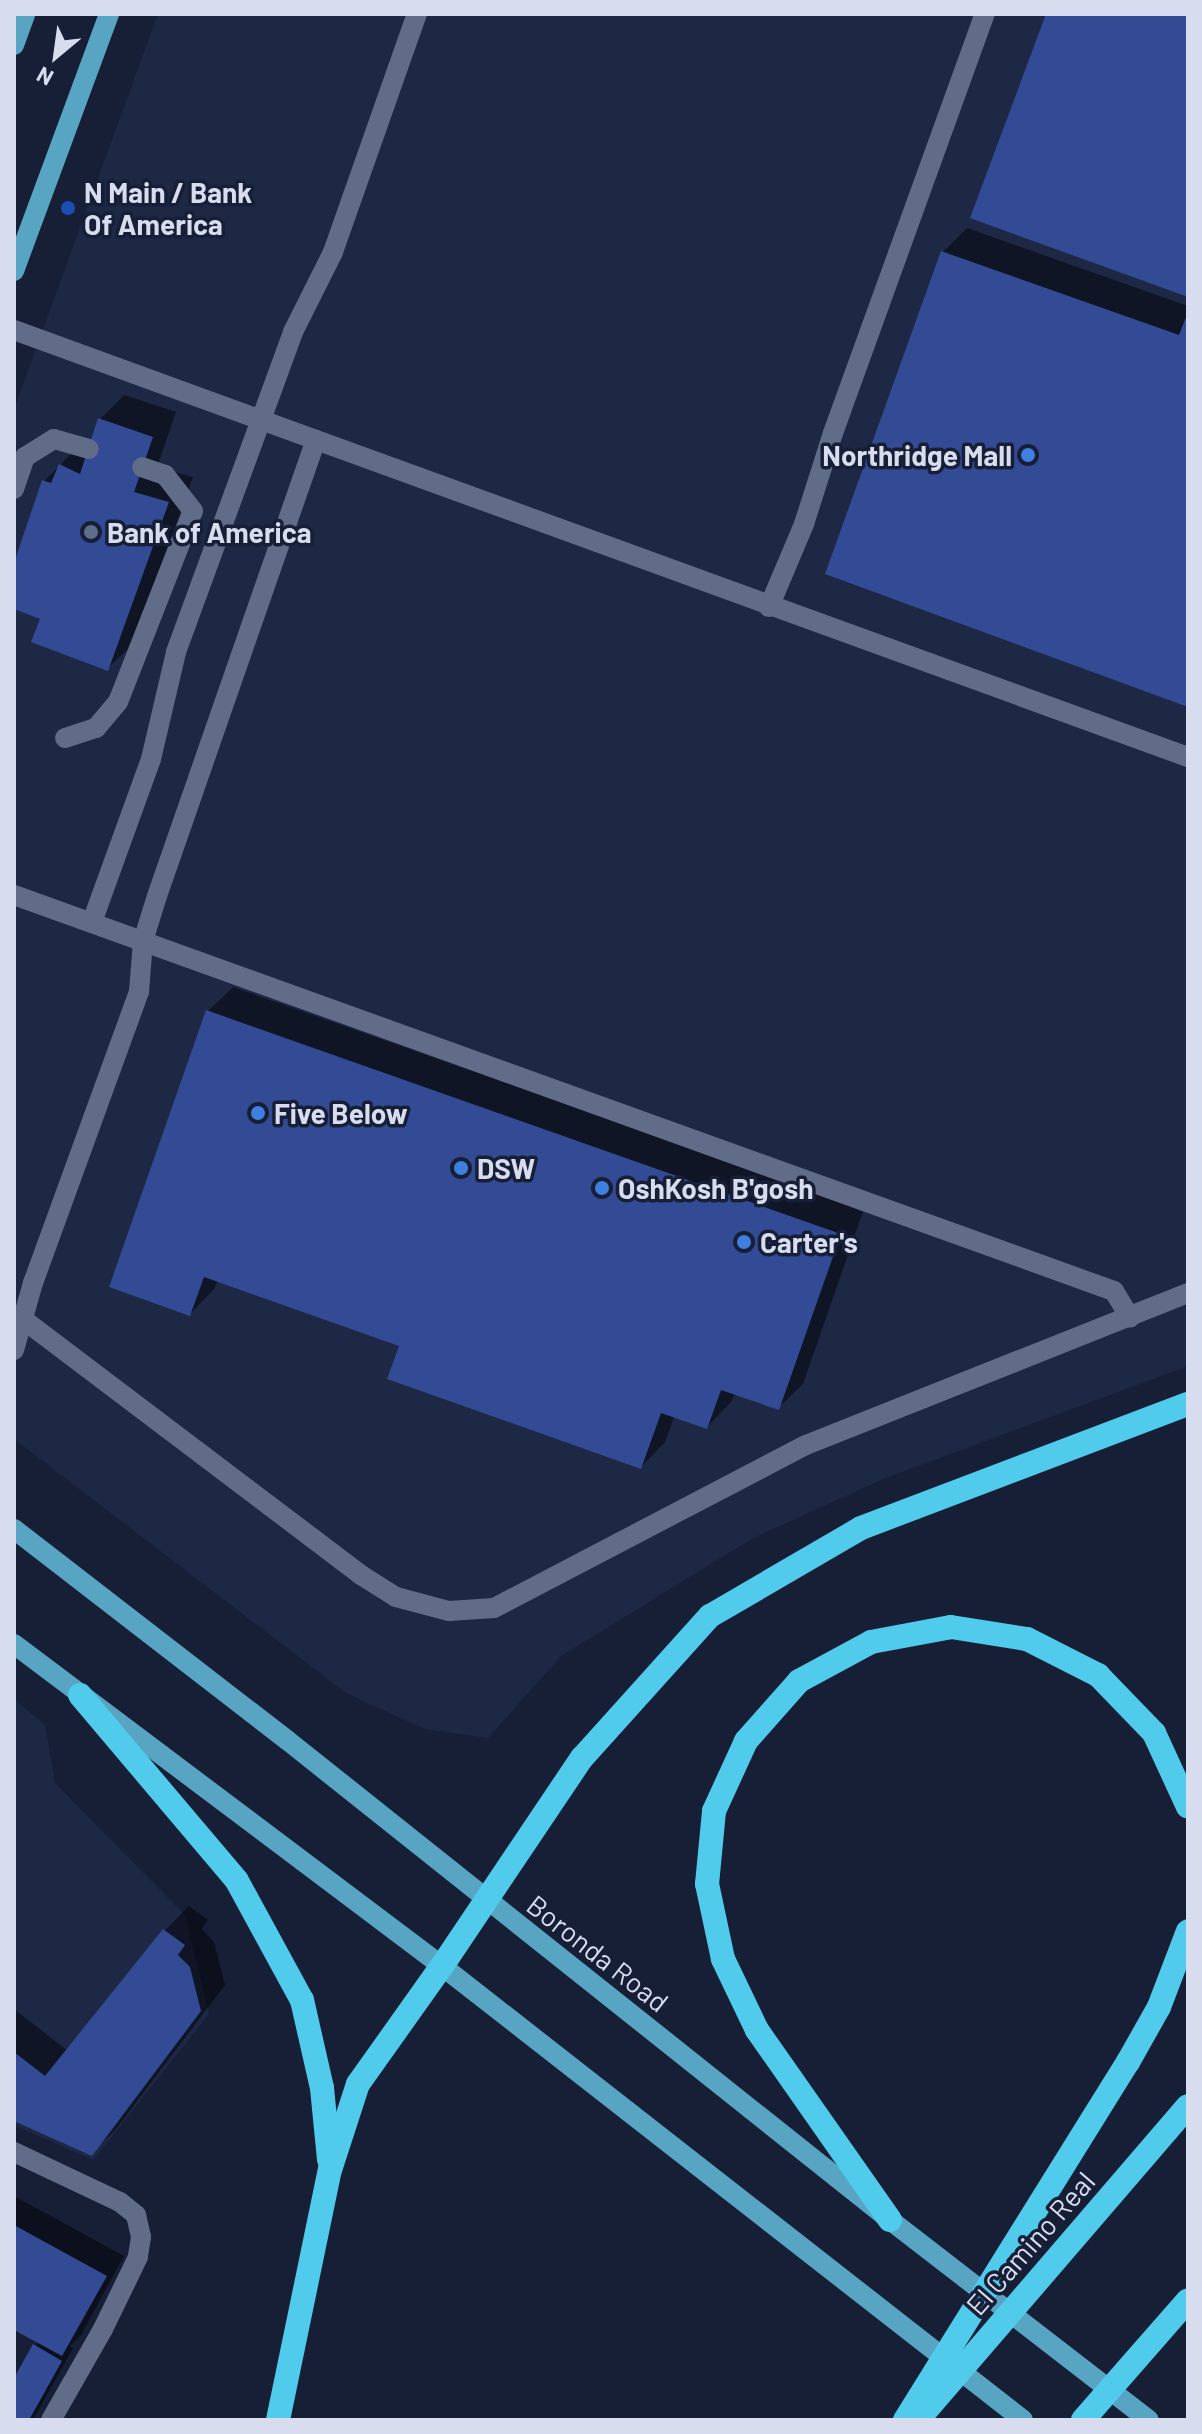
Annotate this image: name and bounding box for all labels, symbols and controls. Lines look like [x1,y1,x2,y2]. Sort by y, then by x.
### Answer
north arrow [16,16,96,96]
text: N [32,62,57,92]
place label: N Main / Bank Of America [84,175,252,241]
marker: N Main / Bank Of America [59,199,77,217]
place label: Northridge Mall [822,438,1012,472]
marker: Northridge Mall [1019,446,1037,464]
place label: Bank of America [107,515,312,549]
marker: Bank of America [82,523,100,541]
place label: Five Below [274,1096,408,1130]
marker: Five Below [249,1104,267,1122]
place label: DSW [477,1151,535,1185]
marker: DSW [452,1159,470,1177]
place label: OshKosh B'gosh [618,1171,814,1205]
marker: OshKosh B'gosh [593,1179,611,1197]
place label: Carter's [760,1225,858,1259]
marker: Carter's [735,1233,753,1251]
street label: Boronda Road [521,1887,675,2019]
street label: El Camino Real [959,2165,1101,2321]

